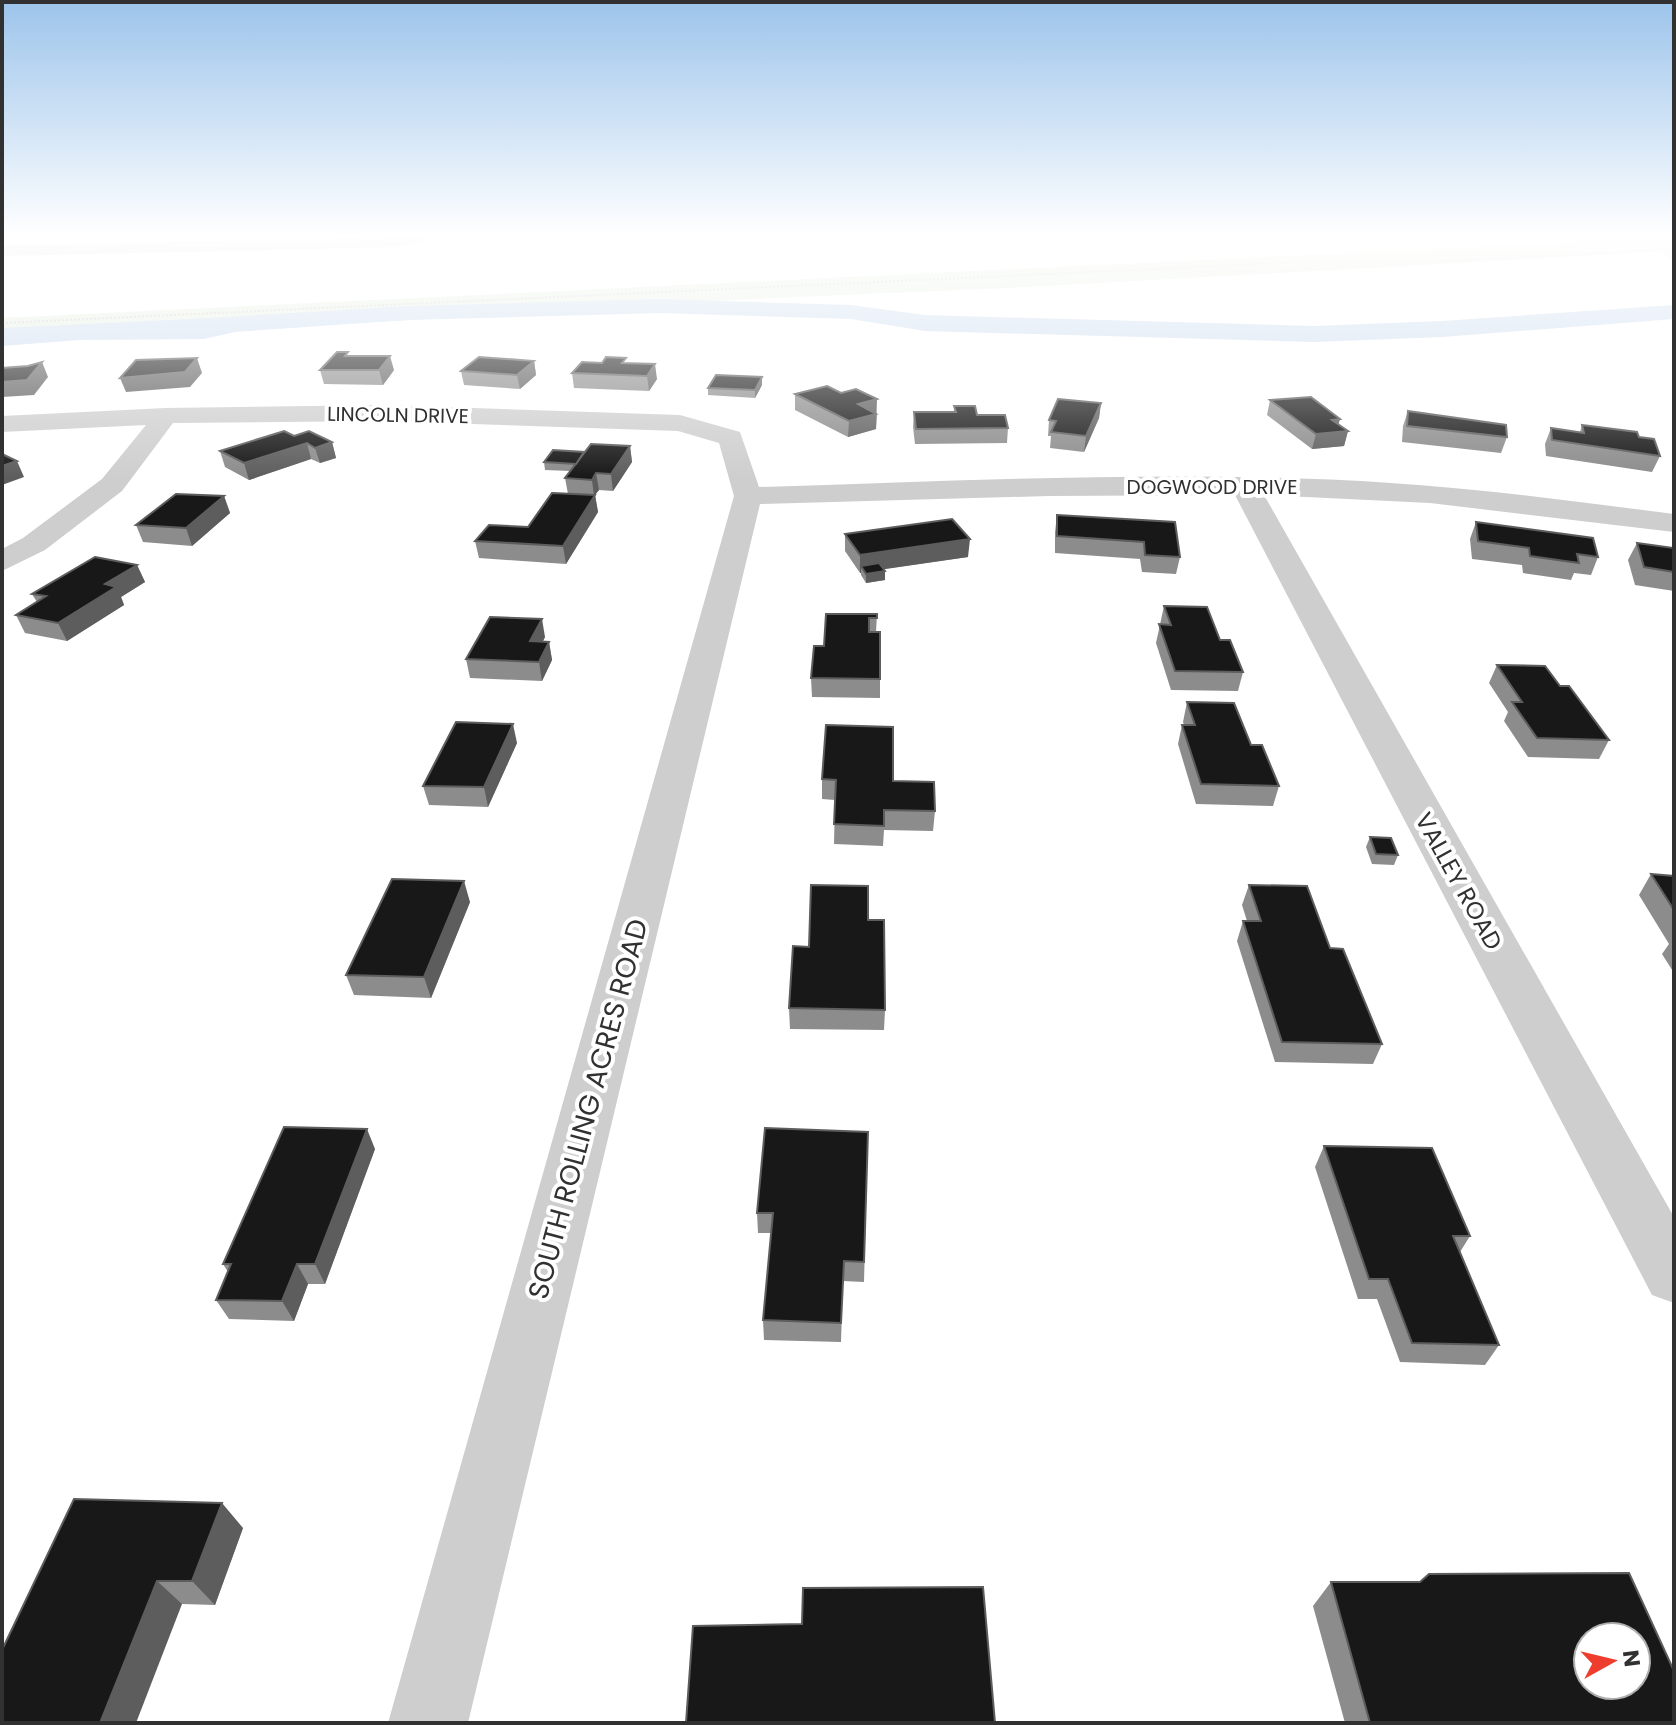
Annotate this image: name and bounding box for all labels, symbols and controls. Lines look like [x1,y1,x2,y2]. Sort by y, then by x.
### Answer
street label: LINCOLN DRIVE [327,400,469,430]
street label: DOGWOOD DRIVE [1127,473,1297,501]
street label: VALLEY ROAD [1408,806,1510,956]
street label: SOUTH ROLLING ACRES ROAD [518,915,658,1303]
north arrow [1572,1621,1652,1701]
text: N [1615,1648,1648,1669]

